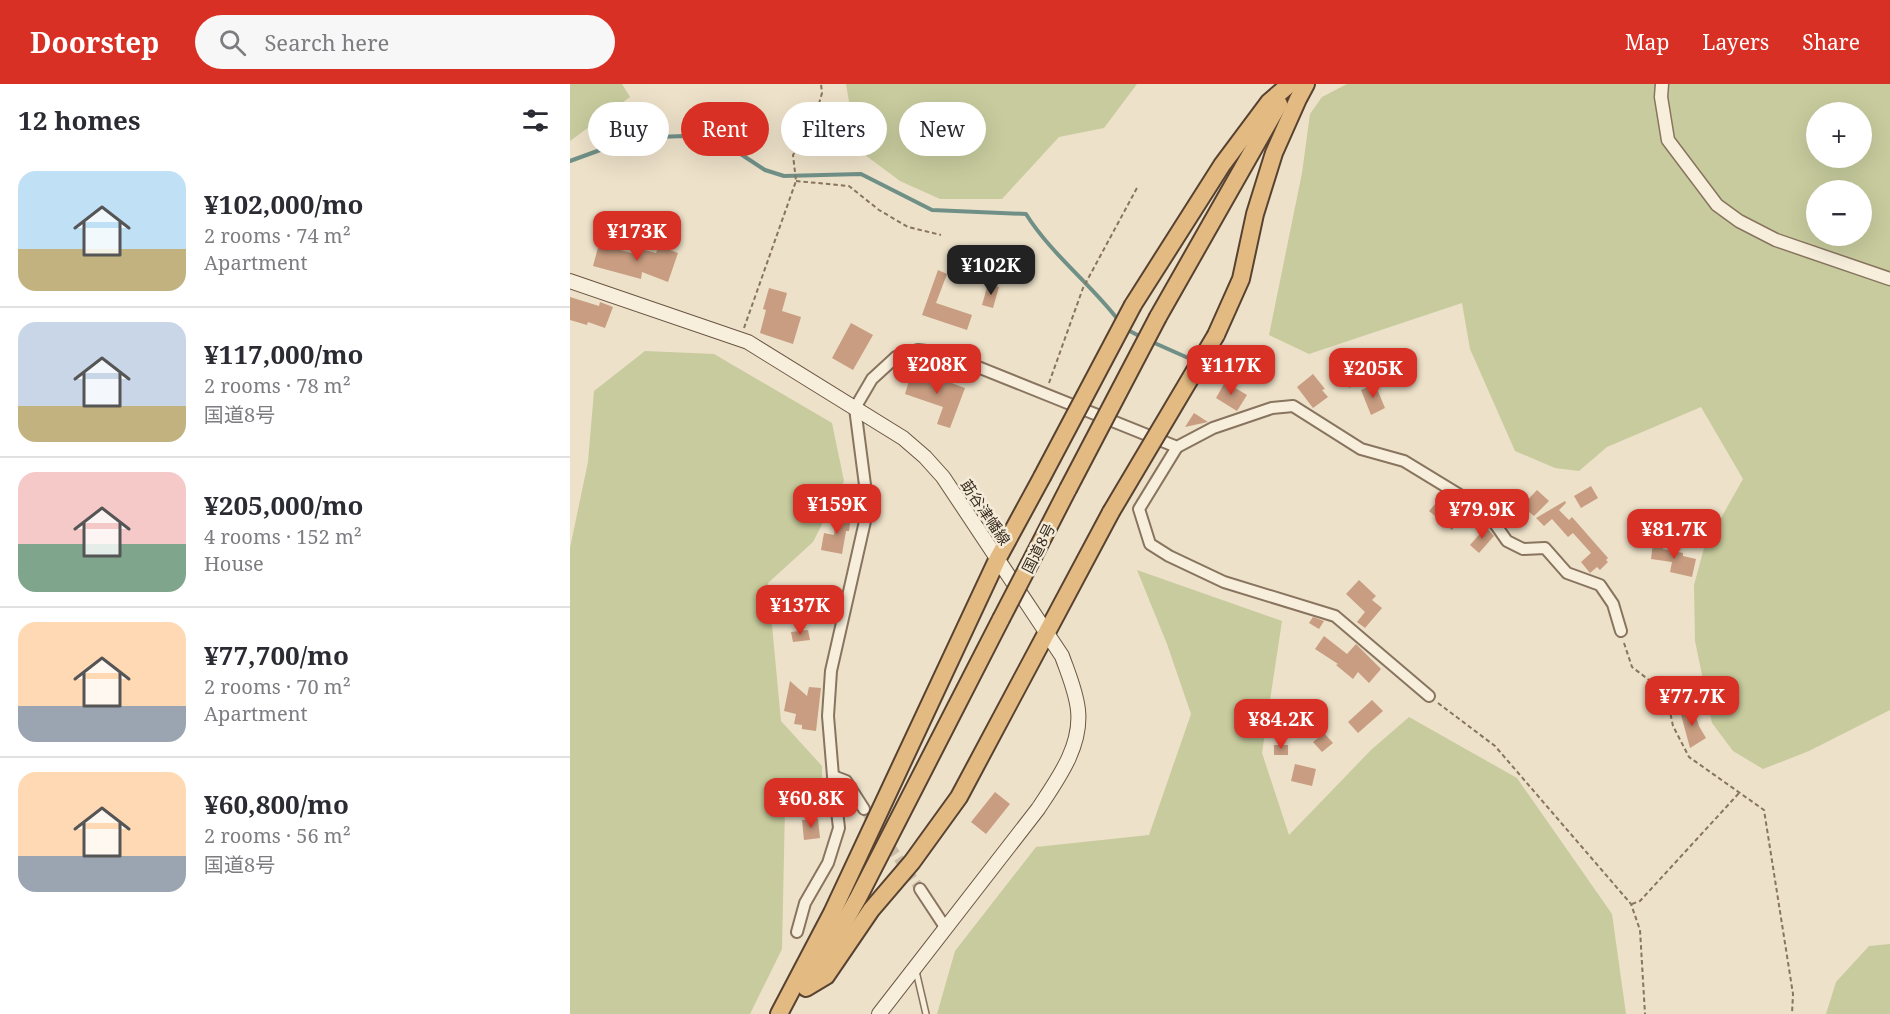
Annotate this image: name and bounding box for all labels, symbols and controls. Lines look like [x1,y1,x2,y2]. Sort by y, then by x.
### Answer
search box [195,15,615,69]
text: Doorstep [30,23,159,61]
icon: search [216,26,249,59]
text: Search here [264,27,389,57]
text: Map [1625,28,1669,56]
text: Layers [1702,28,1769,56]
text: Share [1802,28,1860,56]
text: 12 homes [18,102,140,138]
chip: Buy [588,102,669,156]
chip: Rent [681,102,769,156]
chip: Filters [781,102,887,156]
chip: New [899,102,986,156]
map controls [1806,102,1872,246]
button: + [1806,102,1872,168]
icon: filters [519,104,552,137]
button: − [1806,180,1872,246]
text: ¥102,000/mo [204,186,364,222]
icon: home [66,195,138,267]
pin: ¥173K [595,211,679,262]
text: ¥173K [607,217,667,244]
text: 2 rooms · 74 m² [204,222,351,249]
pin: ¥102K [949,245,1033,296]
text: Apartment [204,249,308,276]
text: ¥102K [961,251,1021,278]
text: ¥117,000/mo [204,336,364,372]
pin: ¥208K [895,344,979,395]
pin: ¥117K [1189,345,1273,396]
icon: home [66,346,138,418]
pin: ¥205K [1331,348,1415,399]
text: ¥208K [907,350,967,377]
text: ¥117K [1201,351,1261,378]
text: ¥205K [1343,354,1403,381]
text: 2 rooms · 78 m² [204,372,351,399]
text: 国道8号 [204,401,275,428]
street label: 莇谷津幡線 [957,475,1015,549]
pin: ¥159K [795,484,879,535]
text: ¥205,000/mo [204,487,364,523]
pin: ¥79.9K [1433,489,1531,540]
text: ¥159K [807,490,867,517]
text: ¥79.9K [1449,495,1515,522]
icon: home [66,496,138,568]
pin: ¥81.7K [1625,509,1723,560]
text: ¥81.7K [1641,515,1707,542]
street label: 国道8号 [1017,520,1059,576]
text: 4 rooms · 152 m² [204,523,362,550]
text: House [204,550,264,577]
pin: ¥137K [758,585,842,636]
text: ¥137K [770,591,830,618]
text: ¥77,700/mo [204,637,349,673]
icon: home [66,646,138,718]
text: 2 rooms · 70 m² [204,673,351,700]
pin: ¥77.7K [1643,676,1741,727]
text: ¥77.7K [1659,682,1725,709]
pin: ¥84.2K [1232,699,1330,750]
text: Apartment [204,700,308,727]
text: ¥84.2K [1248,705,1314,732]
pin: ¥60.8K [762,778,860,829]
text: ¥60.8K [778,784,844,811]
text: ¥60,800/mo [204,786,349,822]
icon: home [66,796,138,868]
text: 2 rooms · 56 m² [204,822,351,849]
text: 国道8号 [204,851,275,878]

